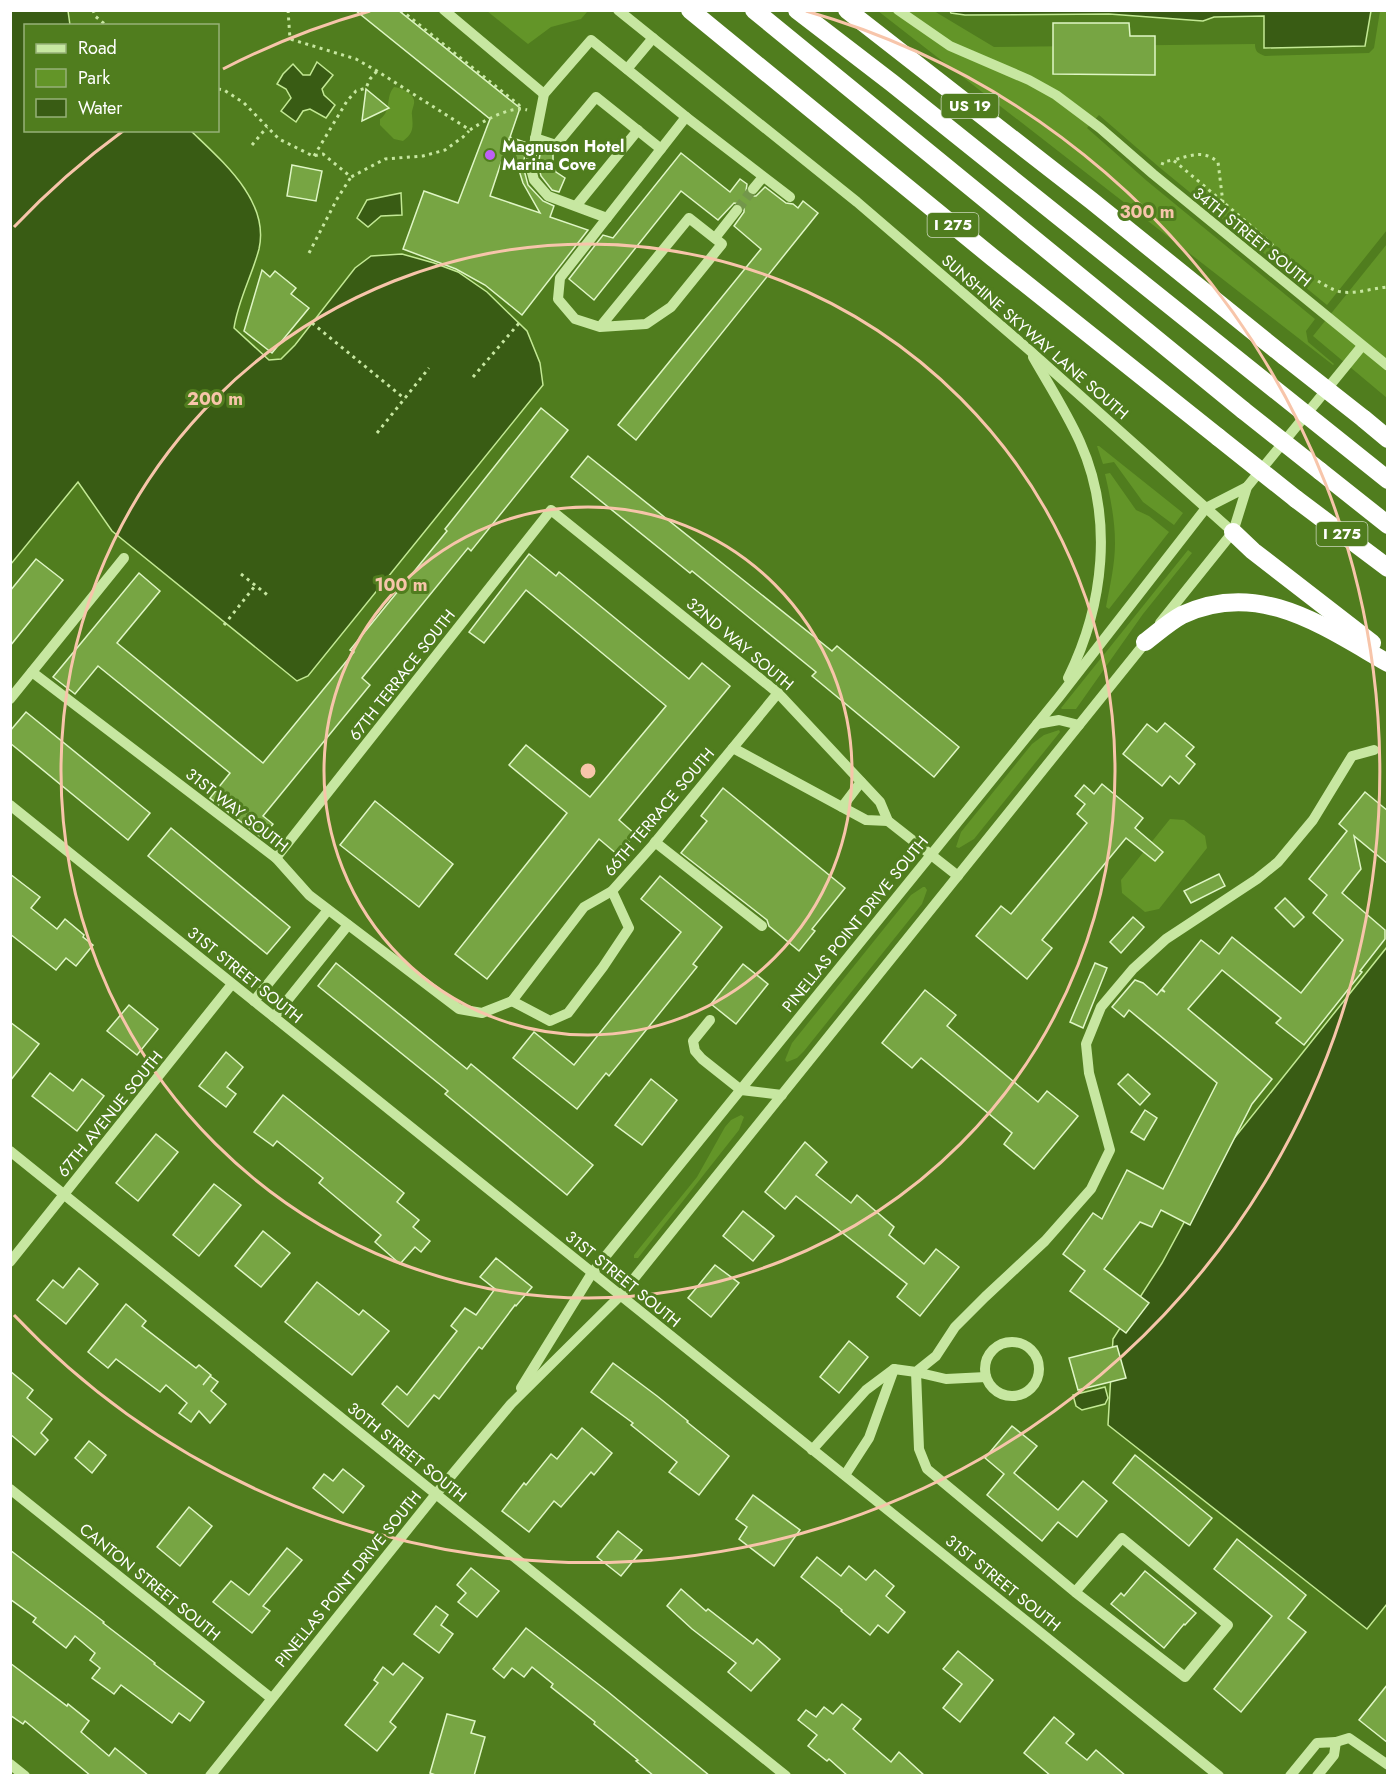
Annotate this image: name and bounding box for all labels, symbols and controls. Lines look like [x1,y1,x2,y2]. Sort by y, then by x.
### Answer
legend [24,24,219,132]
text: Road [78,35,117,61]
text: Park [78,65,110,91]
road number: US 19 [942,94,998,118]
text: Water [78,95,123,121]
place label: Magnuson Hotel Marina Cove [502,135,624,176]
marker: Magnuson Hotel Marina Cove [483,148,497,162]
street label: 34TH STREET SOUTH [1188,182,1316,292]
text: 300 m [1119,199,1175,225]
road number: I 275 [928,213,978,237]
street label: SUNSHINE SKYWAY LANE SOUTH [936,249,1134,425]
text: 200 m [187,386,243,412]
road number: I 275 [1316,522,1368,546]
text: 100 m [374,572,428,598]
street label: 32ND WAY SOUTH [681,592,799,696]
street label: 67TH TERRACE SOUTH [343,604,461,746]
street label: 66TH TERRACE SOUTH [598,743,720,881]
centre of rings [578,761,598,781]
street label: 31ST WAY SOUTH [181,763,293,857]
street label: PINELLAS POINT DRIVE SOUTH [776,831,934,1017]
street label: 31ST STREET SOUTH [182,921,308,1029]
street label: 67TH AVENUE SOUTH [52,1046,168,1182]
street label: 31ST STREET SOUTH [560,1225,686,1333]
street label: 30TH STREET SOUTH [343,1397,471,1507]
street label: PINELLAS POINT DRIVE SOUTH [269,1486,427,1672]
street label: CANTON STREET SOUTH [75,1518,225,1646]
street label: 31ST STREET SOUTH [940,1529,1066,1637]

